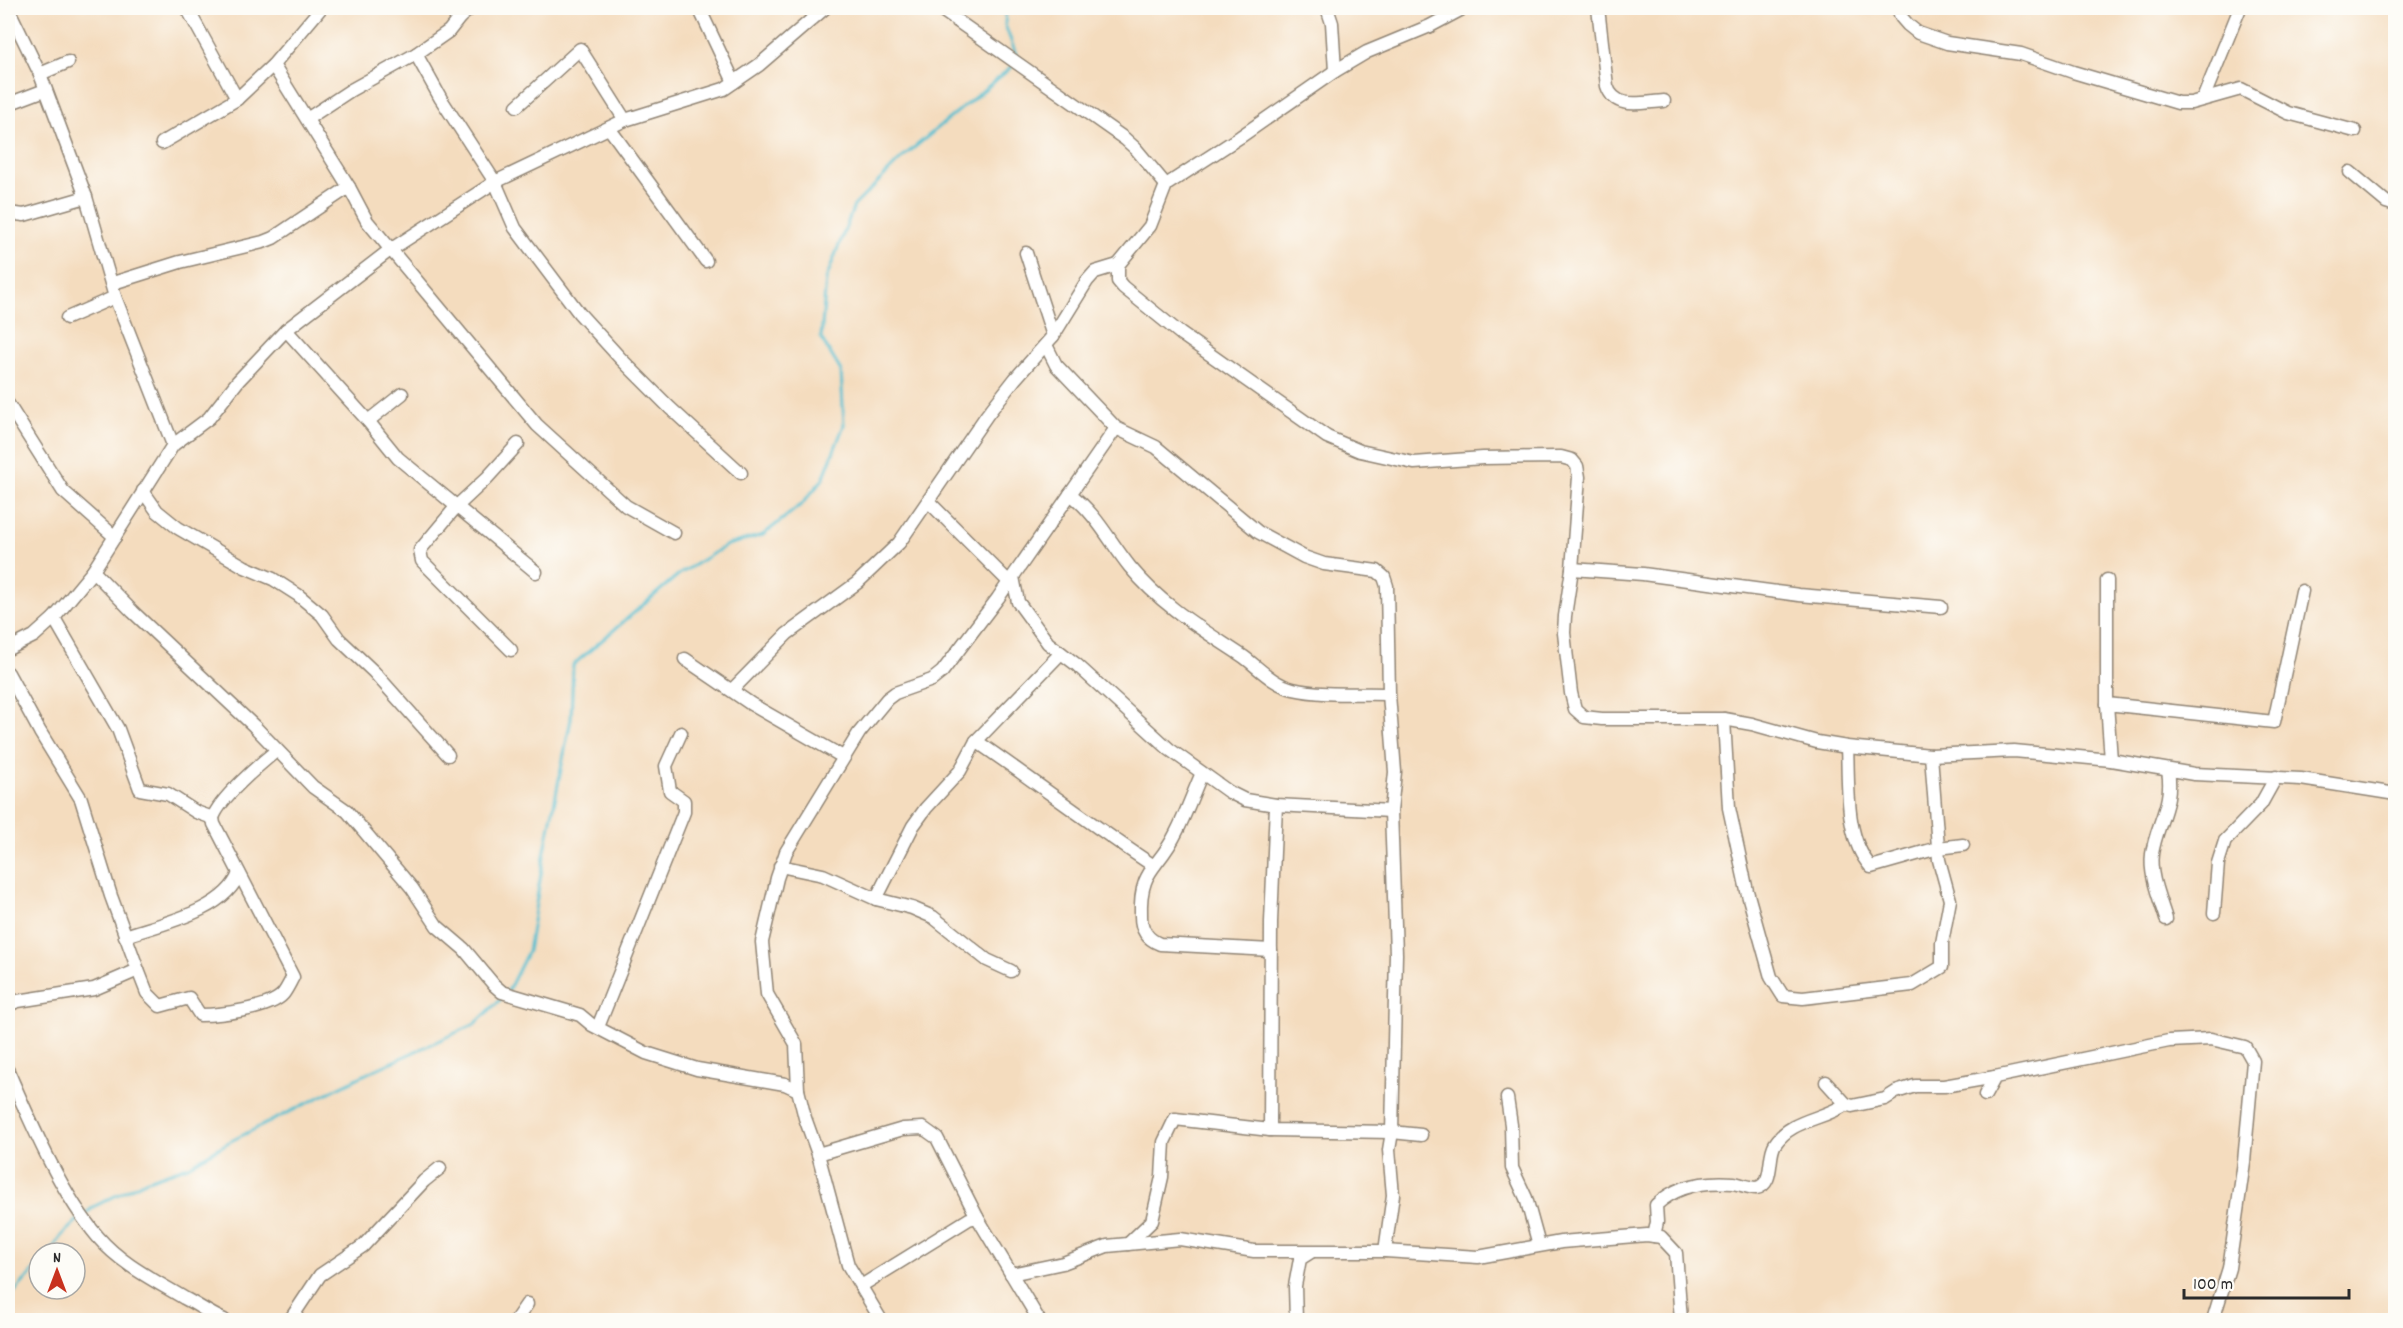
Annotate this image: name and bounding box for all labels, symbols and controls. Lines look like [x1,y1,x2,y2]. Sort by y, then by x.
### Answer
north arrow [27,1241,87,1301]
text: N [53,1247,61,1270]
scale bar [2184,1262,2349,1300]
text: 100 m [2193,1273,2233,1298]

